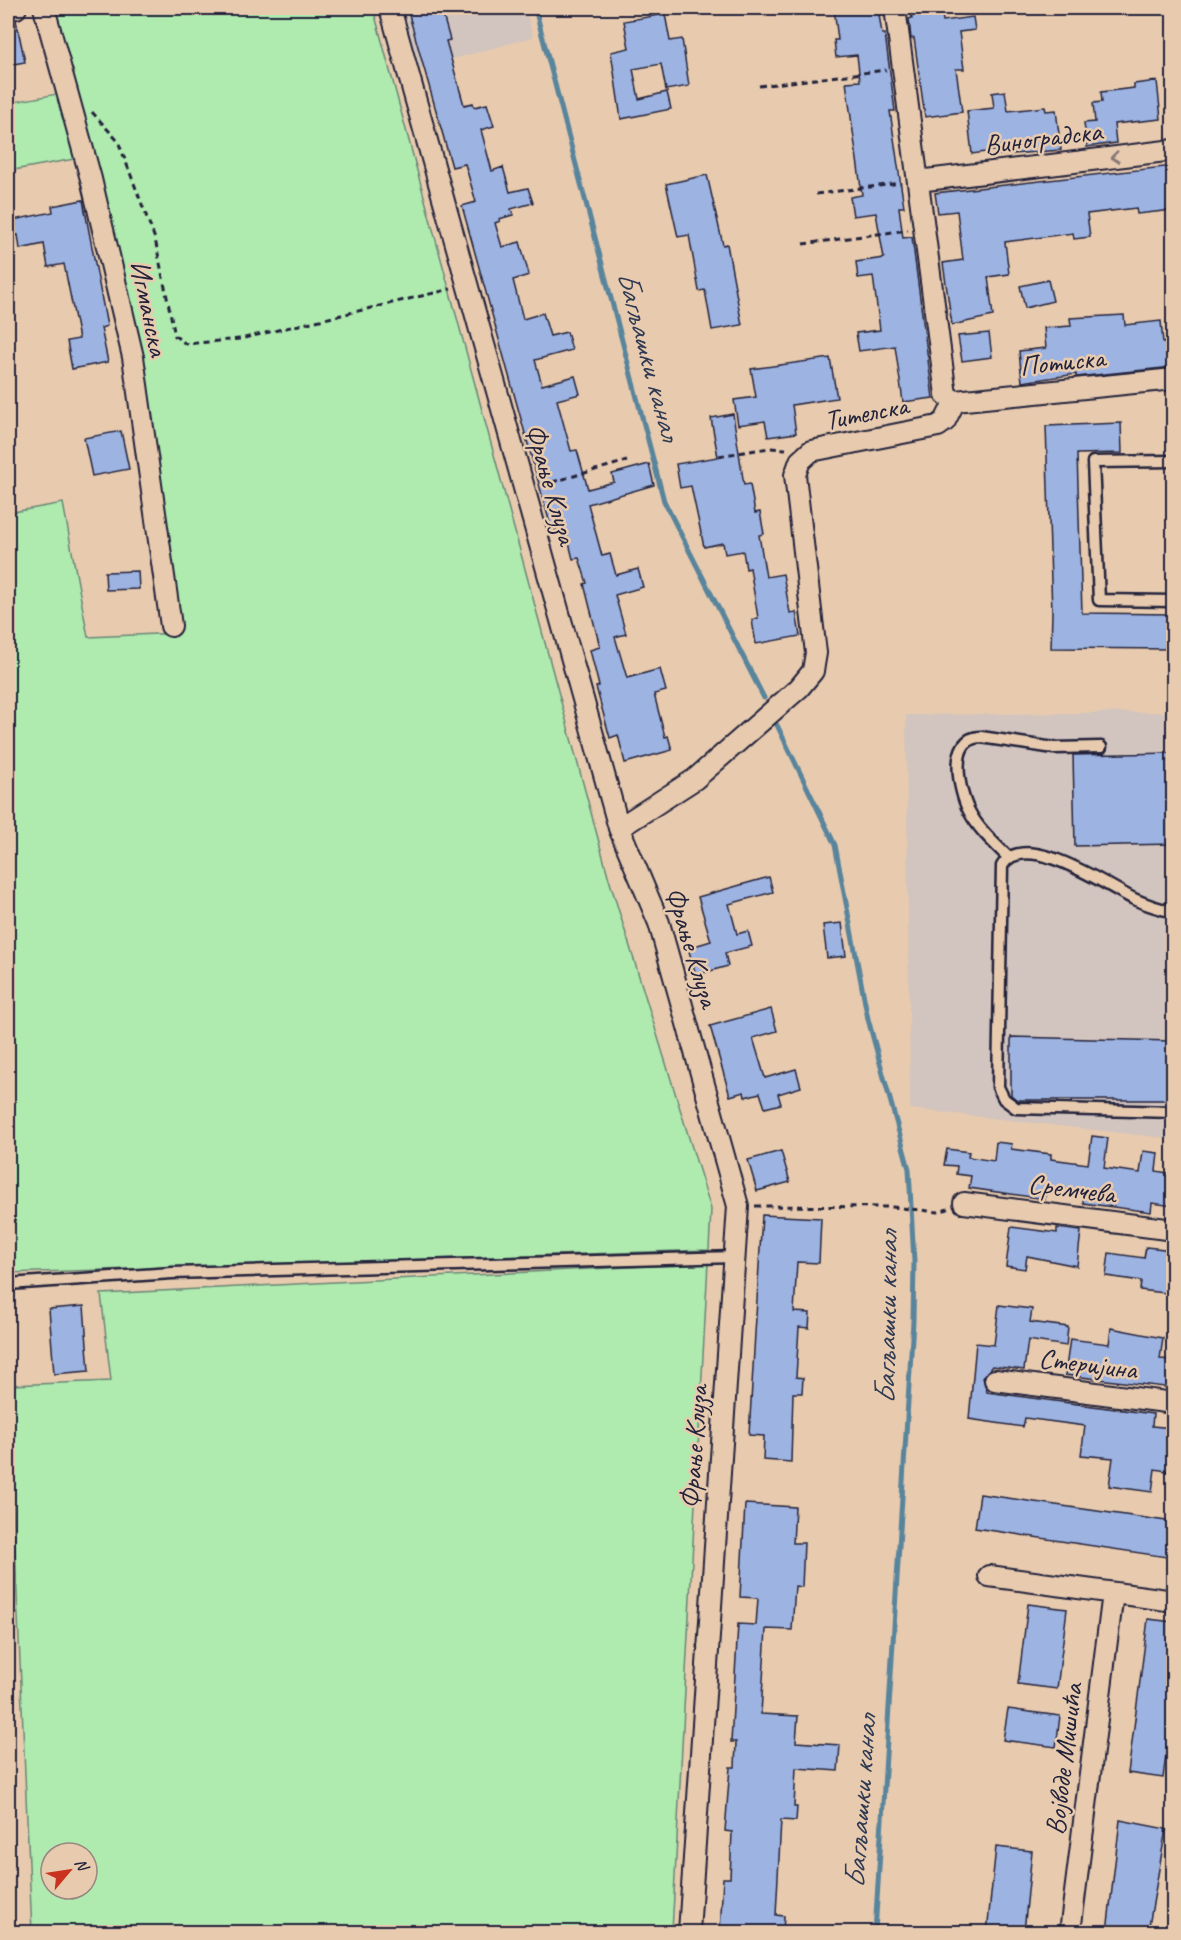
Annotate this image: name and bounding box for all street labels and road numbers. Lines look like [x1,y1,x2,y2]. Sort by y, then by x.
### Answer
street label: Виноградска [982,113,1106,162]
street label: Игманска [122,257,177,361]
street label: Потиска [1018,339,1109,383]
street label: Тителска [821,387,913,438]
street label: Фрање Клуза [518,420,586,551]
street label: Фрање Клуза [658,883,728,1014]
street label: Сремчева [1026,1166,1120,1212]
street label: Стеријина [1037,1340,1141,1387]
street label: Фрање Клуза [672,1382,715,1510]
street label: Војводе Мишића [1037,1680,1090,1837]

